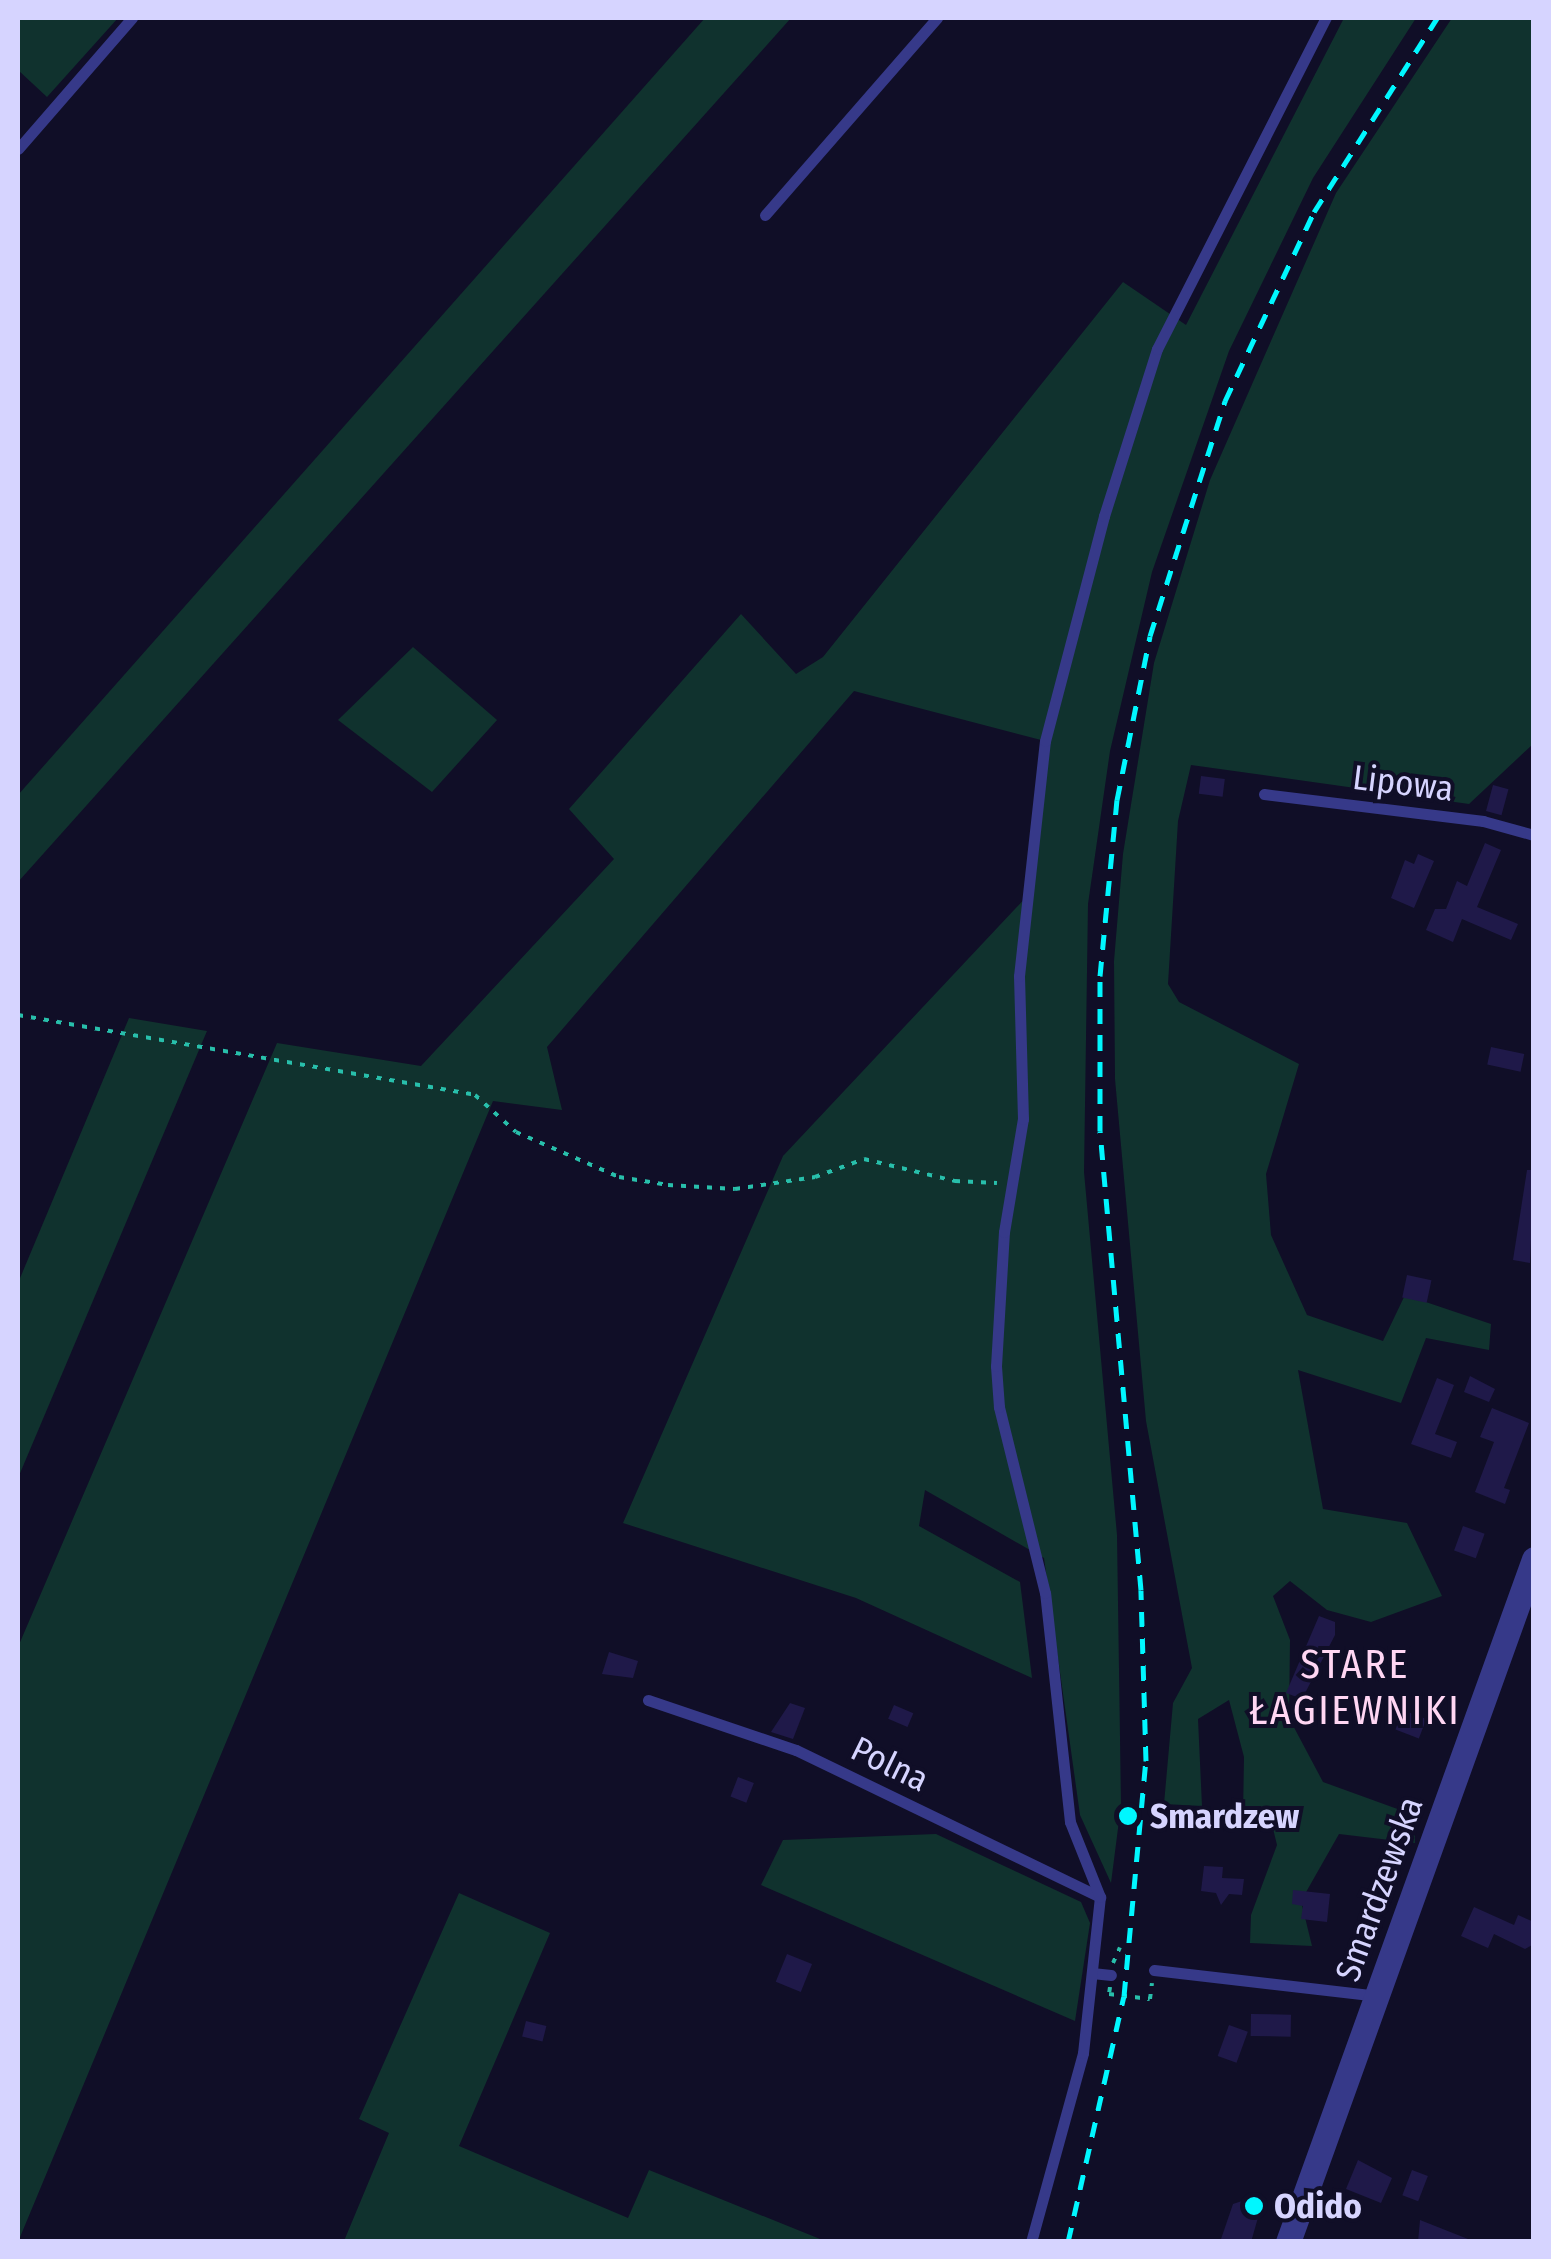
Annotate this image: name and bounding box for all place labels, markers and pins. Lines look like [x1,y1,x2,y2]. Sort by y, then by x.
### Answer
place label: Smardzew [1150,1795,1299,1837]
marker: Smardzew [1115,1803,1141,1829]
place label: Odido [1274,2185,1362,2227]
marker: Odido [1243,2195,1265,2217]

